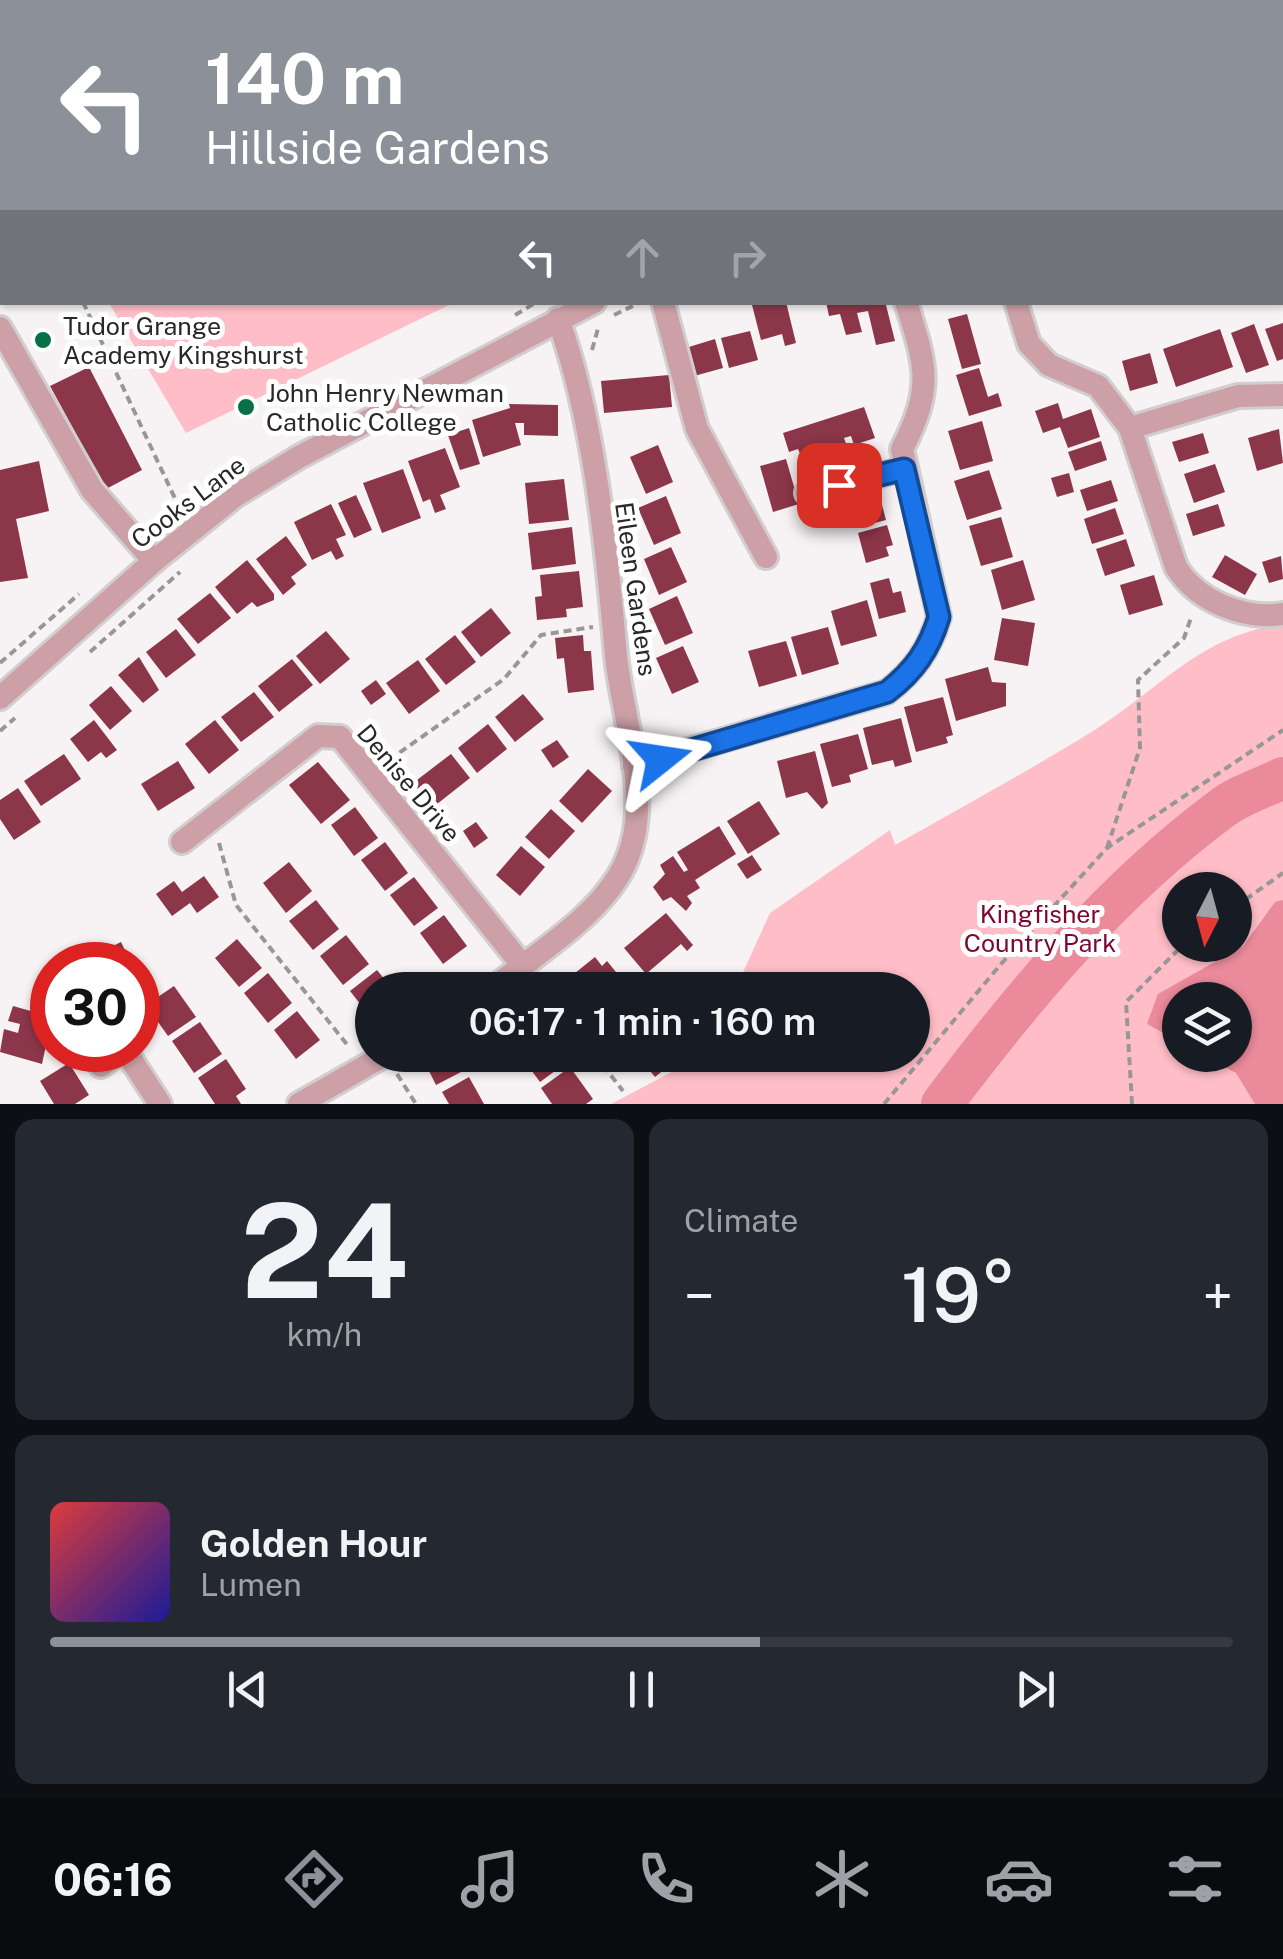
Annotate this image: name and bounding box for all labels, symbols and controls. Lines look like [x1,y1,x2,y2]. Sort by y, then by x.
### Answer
text: 140 m [205,37,404,120]
icon: left [40,40,170,170]
text: Hillside Gardens [205,121,550,174]
icon: left [510,230,565,285]
icon: ahead [615,230,670,285]
icon: right [720,230,775,285]
place label: Tudor Grange Academy Kingshurst [63,311,304,370]
marker: Tudor Grange Academy Kingshurst [32,329,54,351]
place label: John Henry Newman Catholic College [266,378,504,437]
marker: John Henry Newman Catholic College [235,396,257,418]
pin [797,443,882,528]
street label: Cooks Lane [125,450,251,554]
icon: arrive [812,458,867,513]
street label: Eileen Gardens [609,500,663,678]
position arrow [609,707,713,811]
street label: Denise Drive [351,718,467,848]
north arrow [1162,872,1252,962]
map controls [1162,872,1252,1072]
park label: Kingfisher Country Park [964,899,1116,958]
speed limit sign: 30 [30,942,160,1072]
button: layers [1162,982,1252,1072]
text: 06:17 · 1 min · 160 m [469,999,816,1044]
text: 24 [241,1175,408,1327]
text: Climate [684,1202,798,1239]
text: 19° [901,1251,1016,1339]
text: − [684,1264,715,1328]
text: + [1202,1264,1233,1328]
text: km/h [287,1316,362,1353]
text: Golden Hour [200,1521,427,1566]
text: Lumen [200,1566,302,1603]
icon: previous [220,1662,275,1717]
icon: pause [614,1662,669,1717]
icon: next [1008,1662,1063,1717]
icon: directions [279,1844,349,1914]
icon: music [455,1844,525,1914]
icon: phone [631,1844,701,1914]
icon: climate [807,1844,877,1914]
icon: car [984,1844,1054,1914]
icon: filters [1160,1844,1230,1914]
text: 06:16 [53,1853,173,1906]

